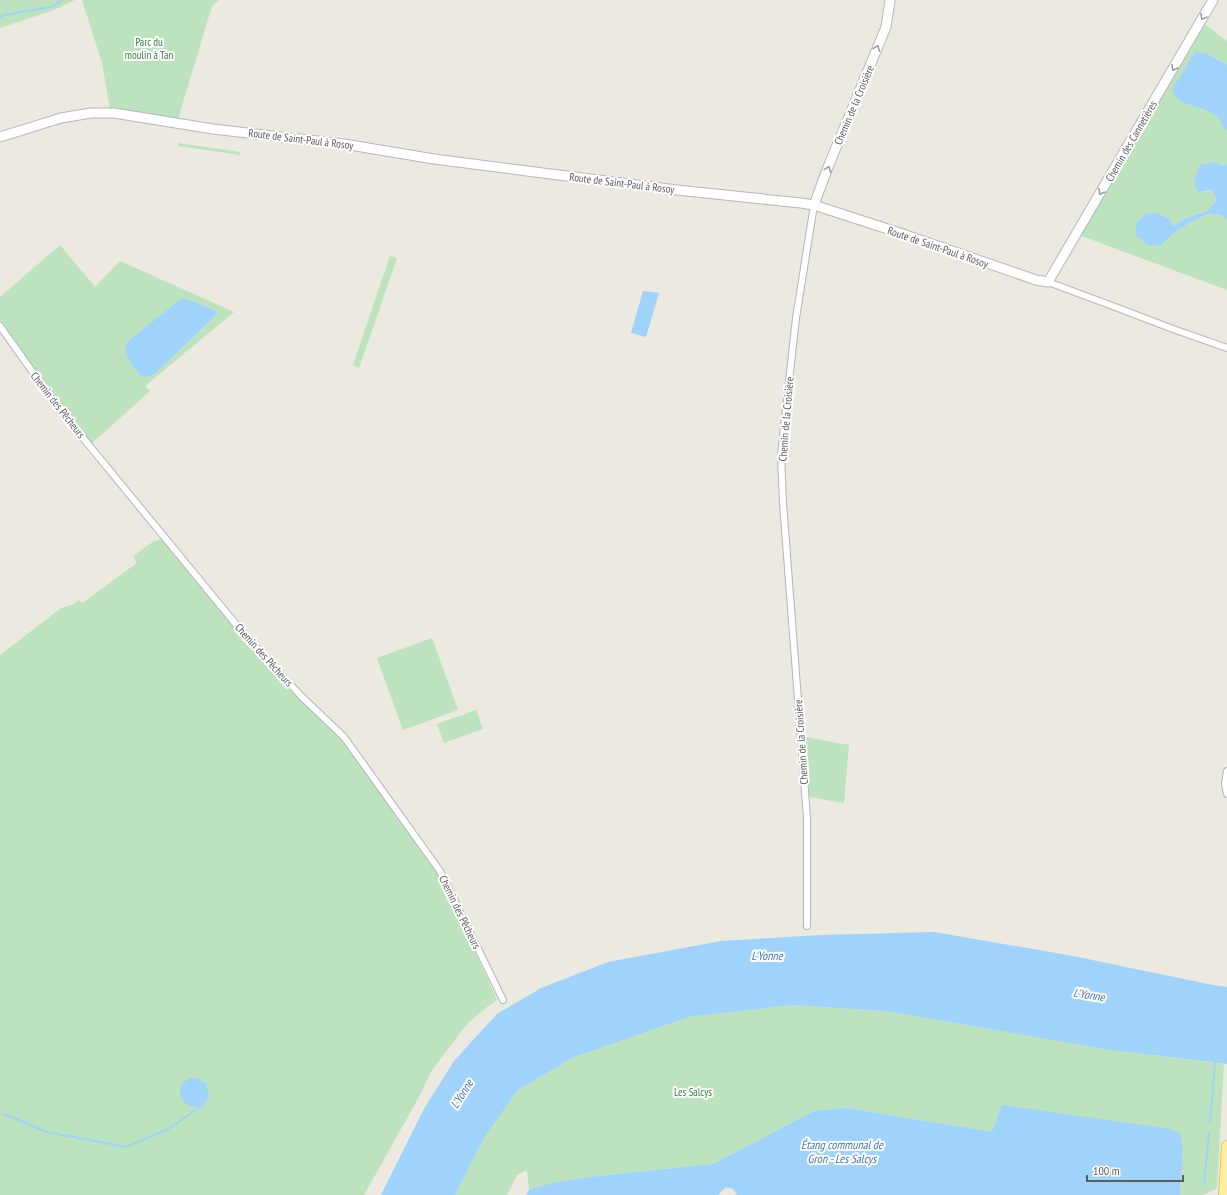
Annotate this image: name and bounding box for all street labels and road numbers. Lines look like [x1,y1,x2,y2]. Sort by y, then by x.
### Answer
street label: Chemin de la Croisière [831,63,877,147]
street label: Chemin des Cannetières [1102,98,1160,184]
street label: Route de Saint-Paul à Rosoy [248,126,355,152]
street label: Route de Saint-Paul à Rosoy [569,170,676,196]
street label: Route de Saint-Paul à Rosoy [886,223,991,271]
street label: Chemin des Pêcheurs [28,369,88,441]
street label: Chemin de la Croisière [775,375,797,462]
street label: Chemin des Pêcheurs [232,620,296,690]
street label: Chemin de la Croisière [791,699,811,785]
street label: Chemin des Pêcheurs [436,873,484,951]

